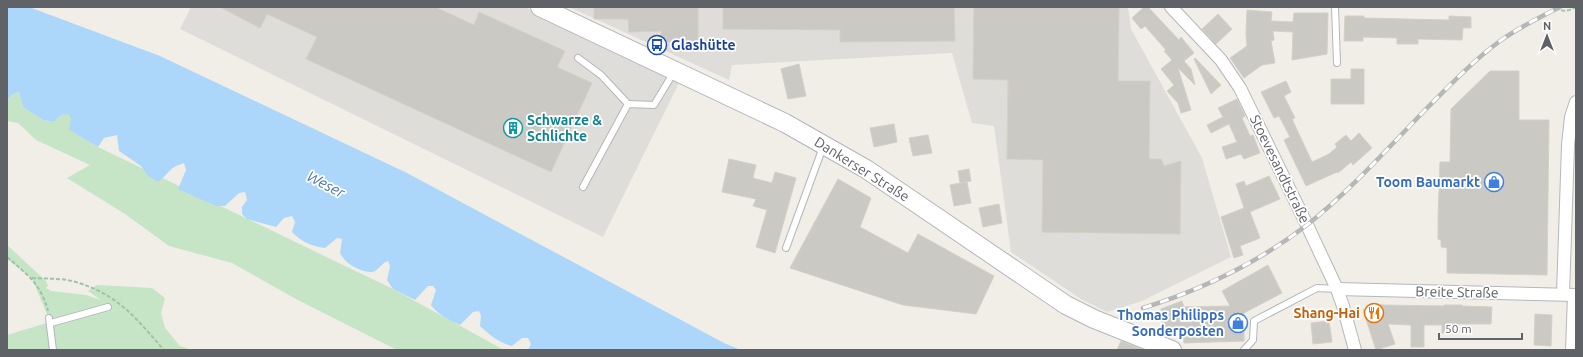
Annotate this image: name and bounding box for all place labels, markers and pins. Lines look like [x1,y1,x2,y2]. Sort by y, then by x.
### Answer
bus stop icon: Glashütte [646,34,668,56]
place label: Glashütte [671,37,736,53]
place label: Schwarze & Schlichte [527,112,602,144]
building icon: Schwarze & Schlichte [502,117,524,139]
shop icon: Toom Baumarkt [1483,171,1505,193]
place label: Toom Baumarkt [1376,174,1480,190]
restaurant icon: Shang-Hai [1363,302,1385,324]
place label: Shang-Hai [1294,305,1360,321]
place label: Thomas Philipps Sonderposten [1117,307,1224,339]
shop icon: Thomas Philipps Sonderposten [1227,312,1249,334]

